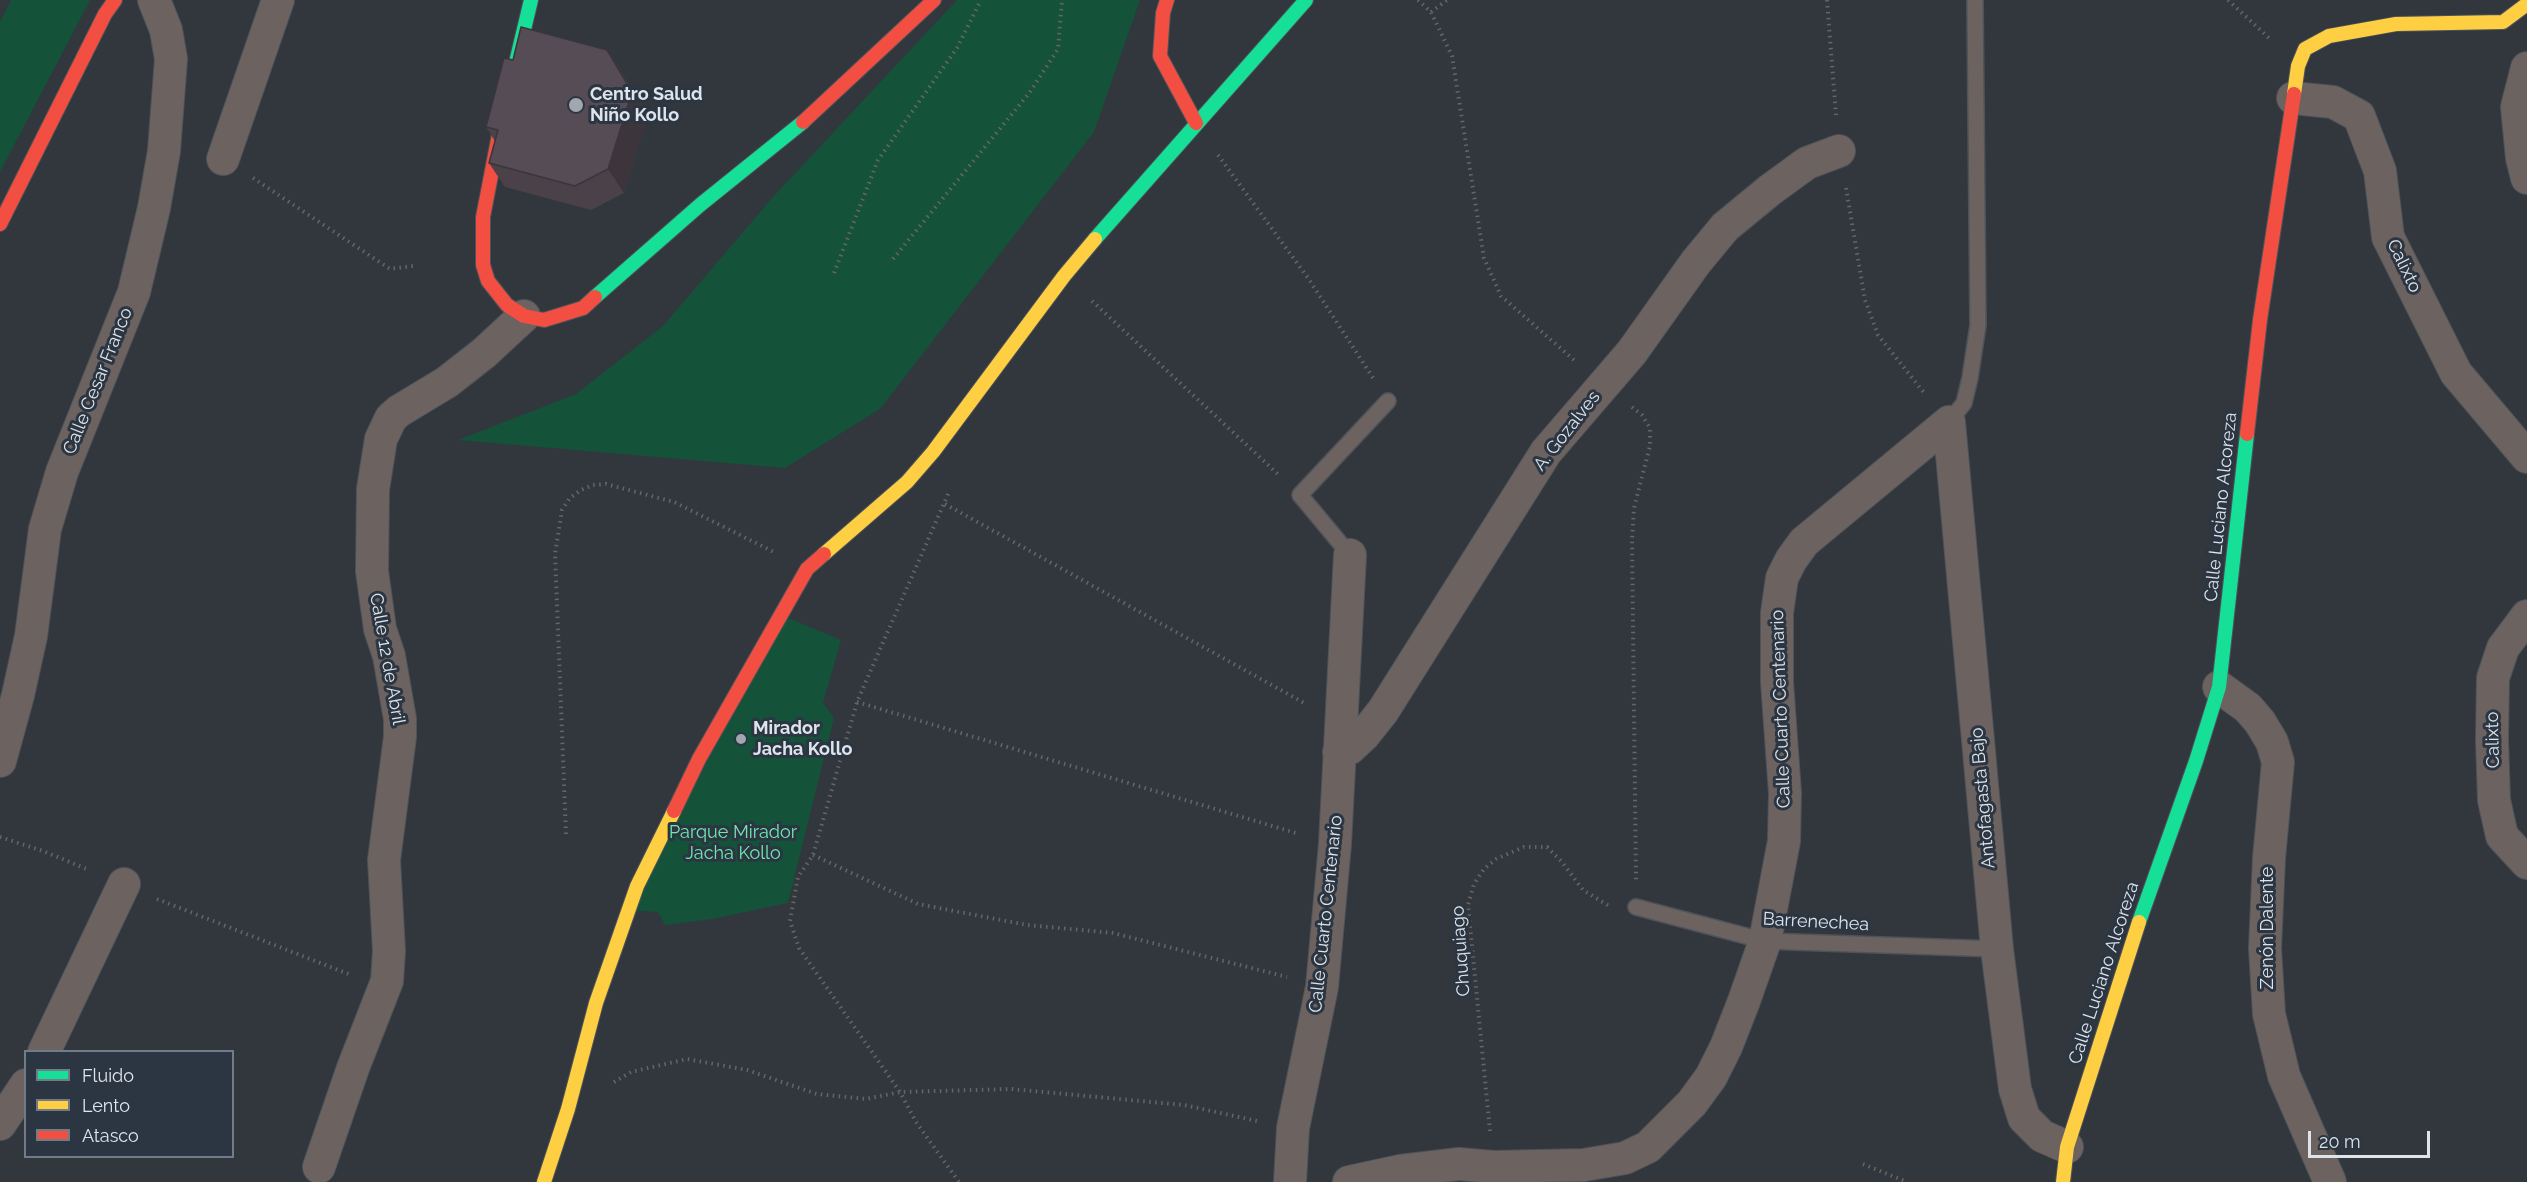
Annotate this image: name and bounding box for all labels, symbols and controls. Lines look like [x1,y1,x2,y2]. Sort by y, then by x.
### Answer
place label: Centro Salud Niño Kollo [590,84,703,127]
marker: Centro Salud Niño Kollo [567,96,585,114]
street label: Calixto [2382,236,2426,296]
street label: Calle Cesar Franco [59,304,137,458]
street label: A. Gozalves [1529,387,1605,475]
street label: Calle Luciano Alcoreza [2200,411,2242,603]
street label: Calle 12 de Abril [365,591,409,727]
street label: Calle Cuarto Centenario [1767,609,1795,809]
street label: Calixto [2482,711,2504,769]
place label: Mirador Jacha Kollo [753,718,852,760]
street label: Antofagasta Bajo [1966,727,2000,869]
marker: Mirador Jacha Kollo [734,732,748,746]
street label: Calle Cuarto Centenario [1305,814,1347,1014]
park label: Parque Mirador Jacha Kollo [669,822,797,864]
street label: Zenón Dalente [2257,867,2279,989]
street label: Calle Luciano Alcoreza [2064,879,2144,1067]
street label: Chuquiago [1447,905,1475,997]
street label: Barrenechea [1762,908,1870,936]
legend [24,1050,234,1158]
text: Fluido [82,1065,134,1086]
text: Lento [82,1095,130,1116]
scale bar [2311,1119,2432,1157]
text: Atasco [82,1125,139,1146]
text: 20 m [2319,1131,2361,1152]

